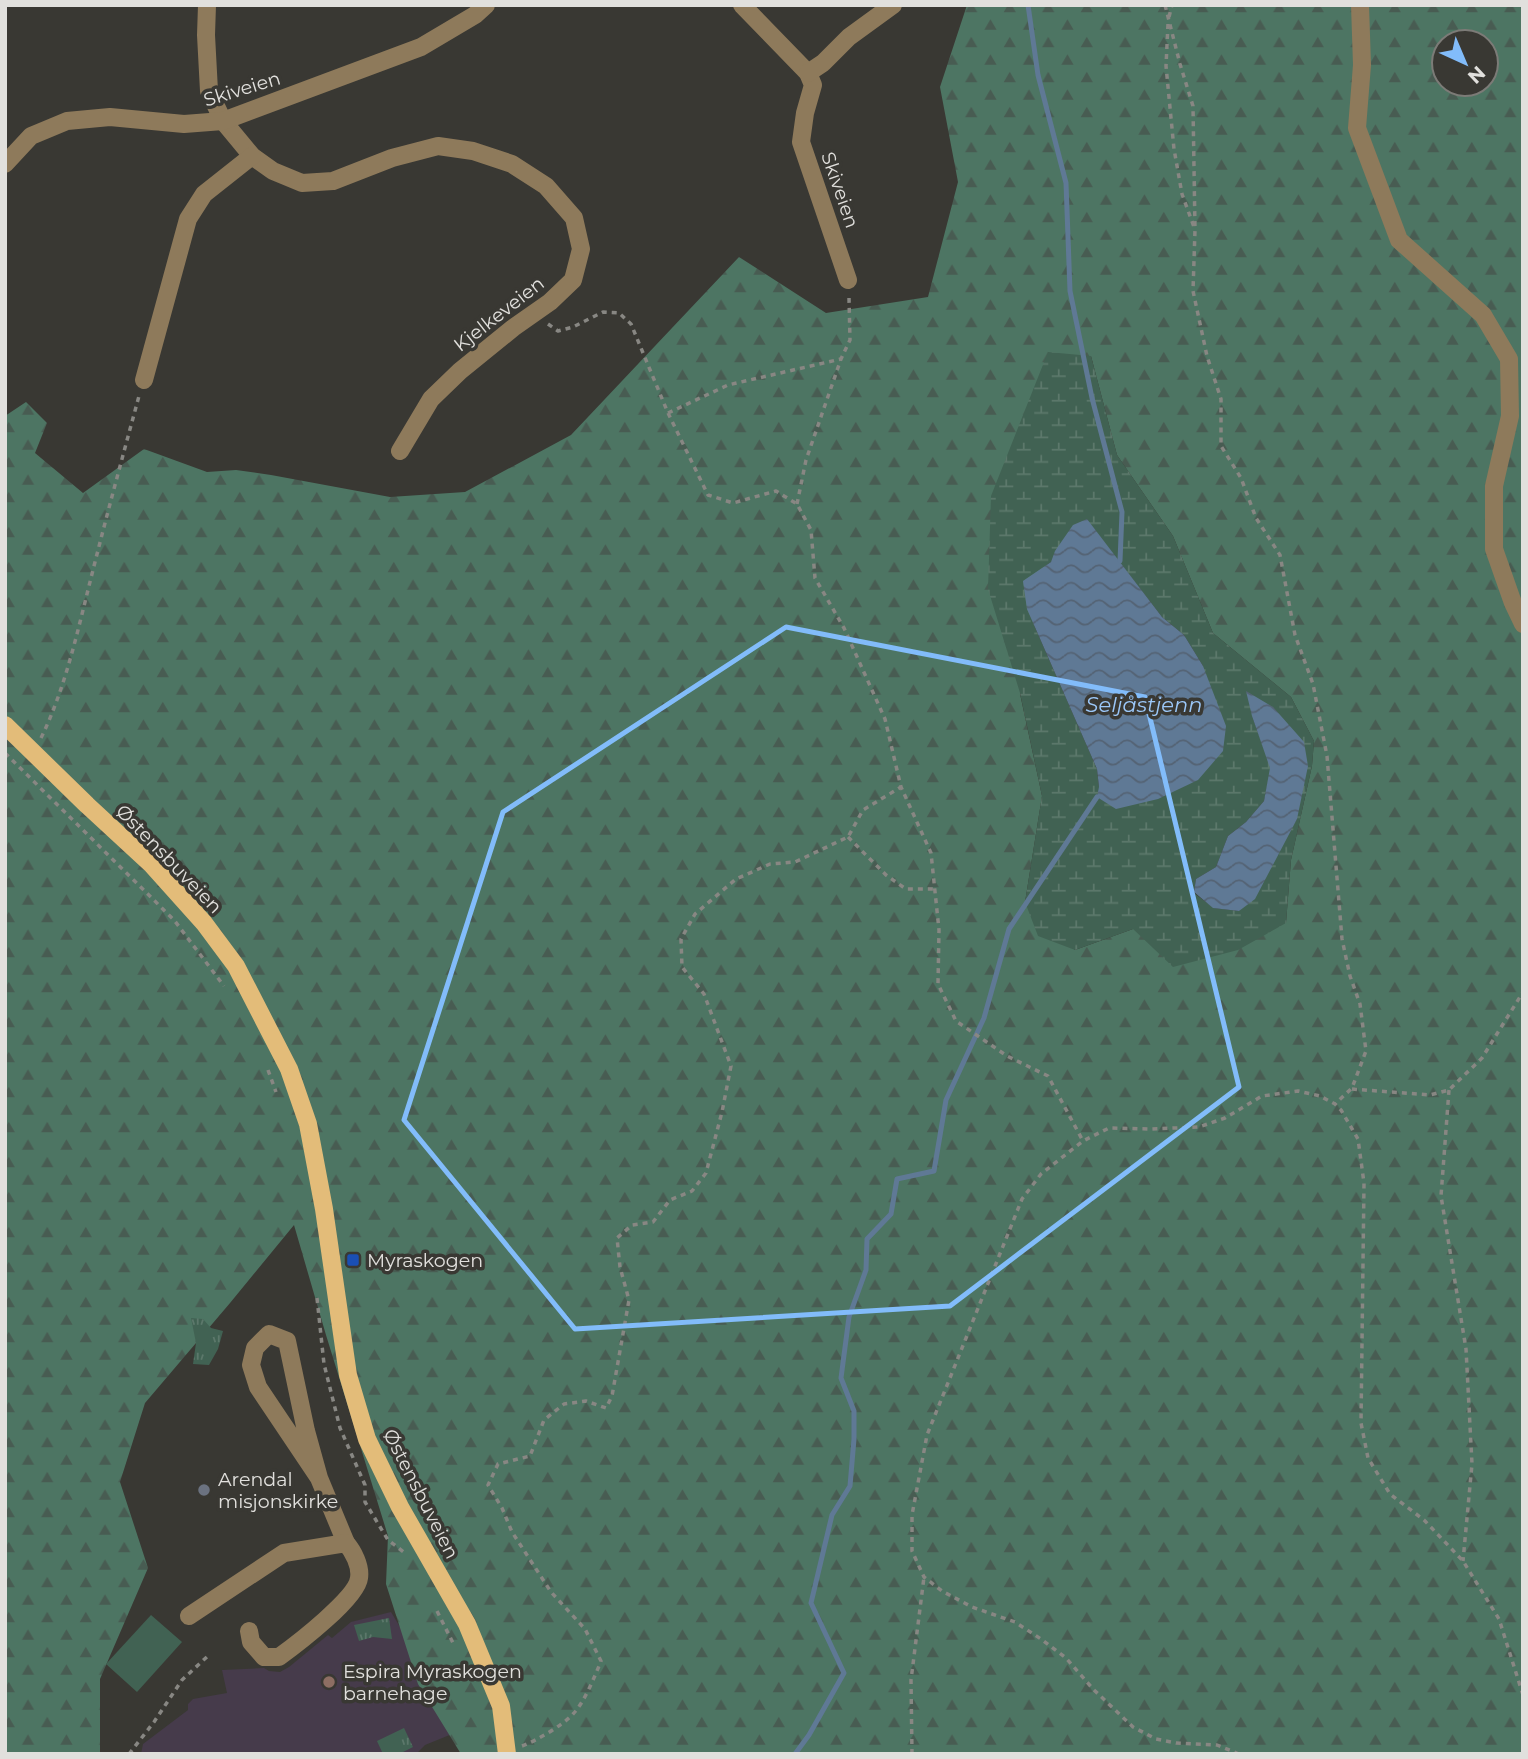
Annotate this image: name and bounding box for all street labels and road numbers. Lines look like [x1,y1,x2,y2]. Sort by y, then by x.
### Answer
street label: Skiveien [201,66,283,112]
street label: Skiveien [816,149,864,231]
street label: Kjelkeveien [449,272,549,356]
street label: Østensbuveien [111,800,227,918]
street label: Østensbuveien [378,1425,464,1563]

